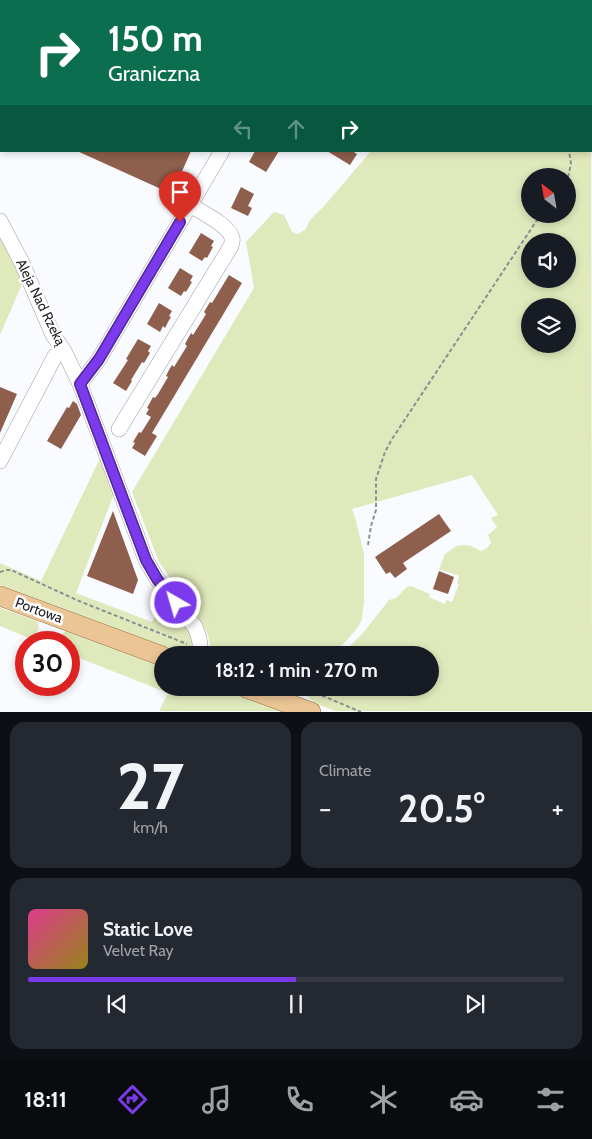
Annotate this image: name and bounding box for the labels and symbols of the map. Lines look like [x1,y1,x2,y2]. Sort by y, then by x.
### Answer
north arrow [521,168,576,222]
pin [159,171,201,222]
street label: Aleja Nad Rzeką [12,256,70,349]
position arrow [149,576,201,628]
street label: Portowa [13,593,65,627]
speed limit sign: 30 [15,631,80,696]

